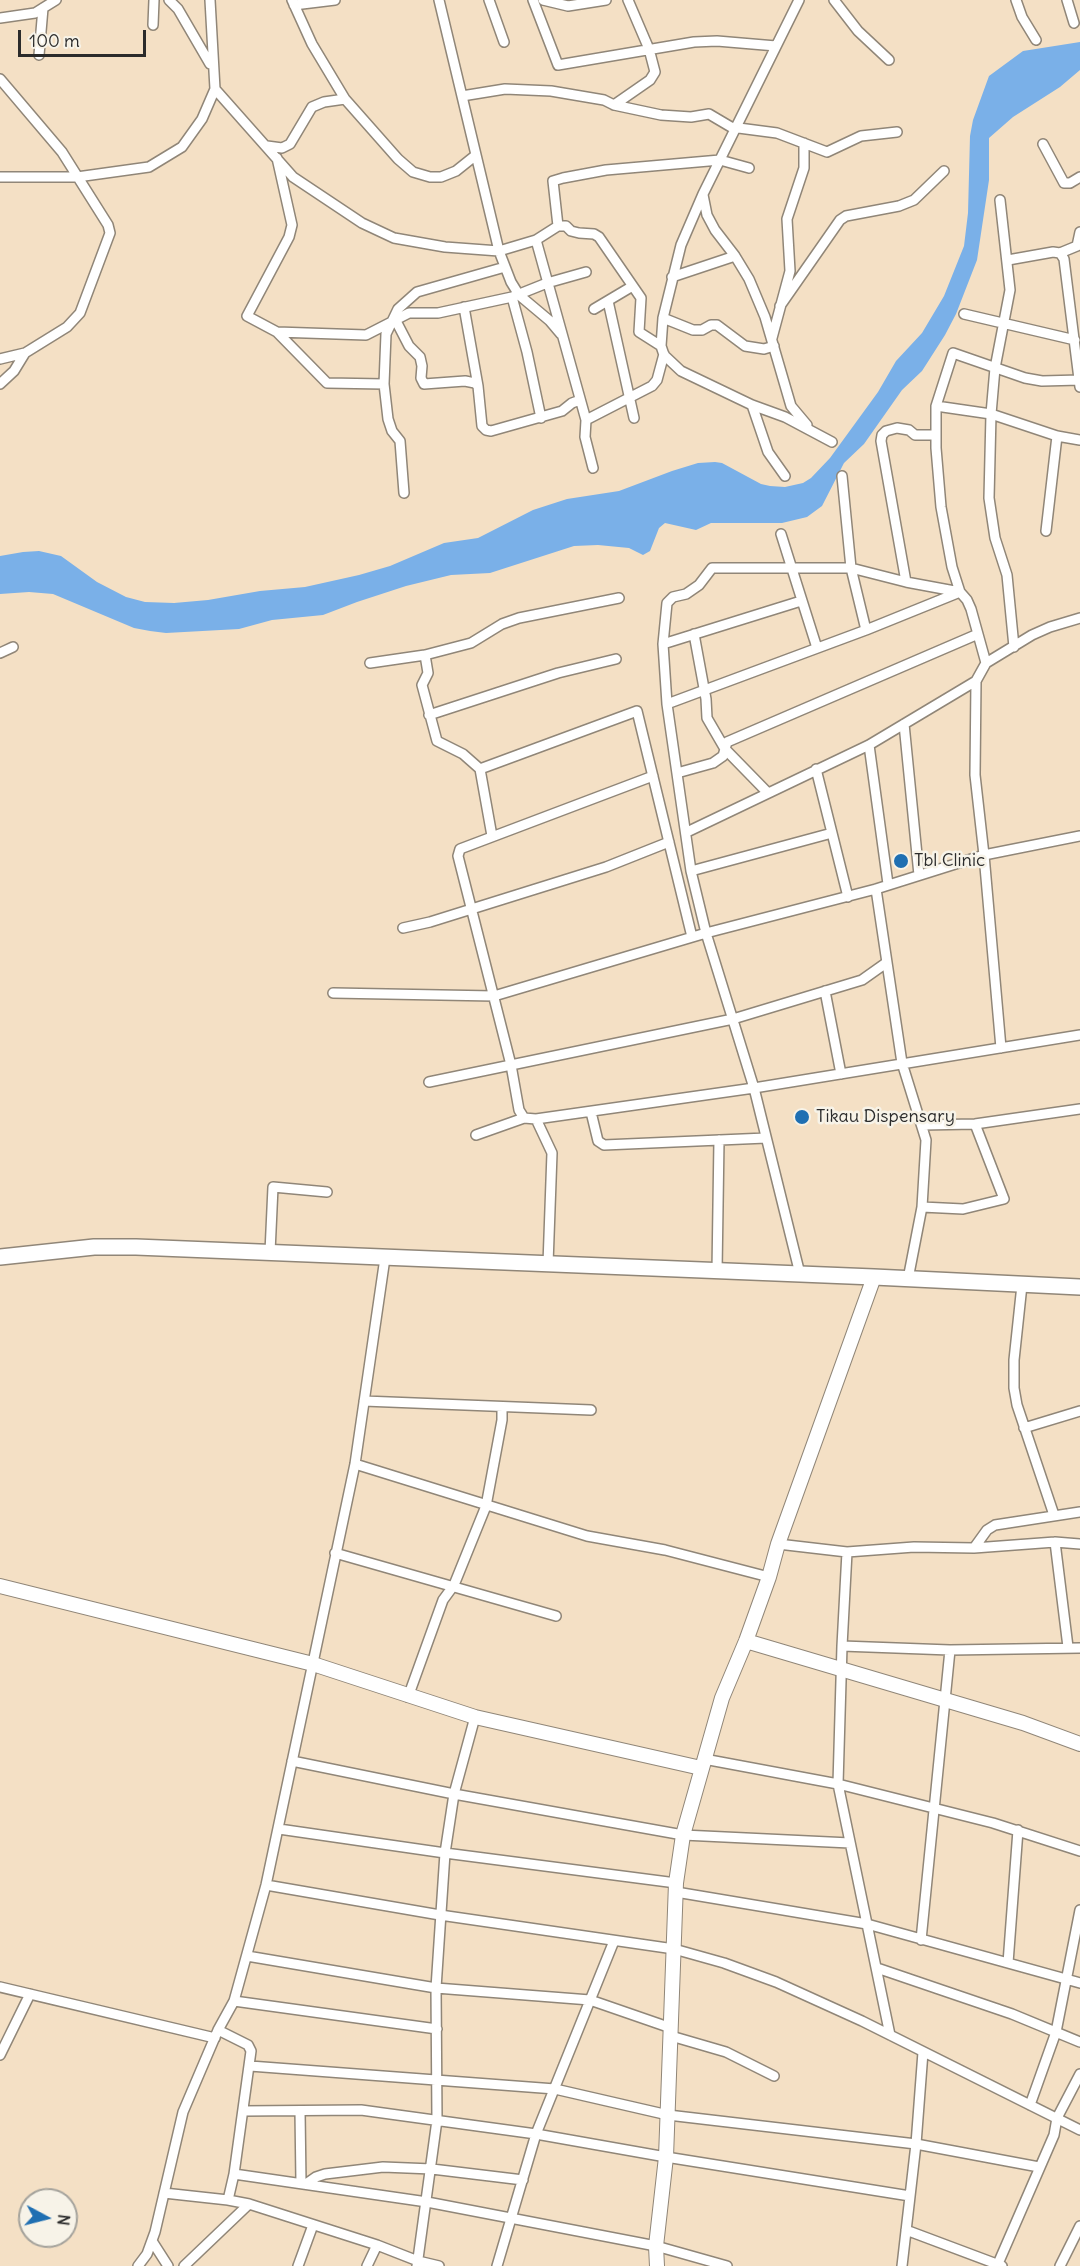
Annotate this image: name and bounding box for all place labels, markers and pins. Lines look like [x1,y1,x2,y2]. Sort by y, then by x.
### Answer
place label: Tbl Clinic [914,850,985,872]
marker: Tbl Clinic [892,852,910,870]
place label: Tikau Dispensary [816,1106,955,1128]
marker: Tikau Dispensary [793,1108,811,1126]

